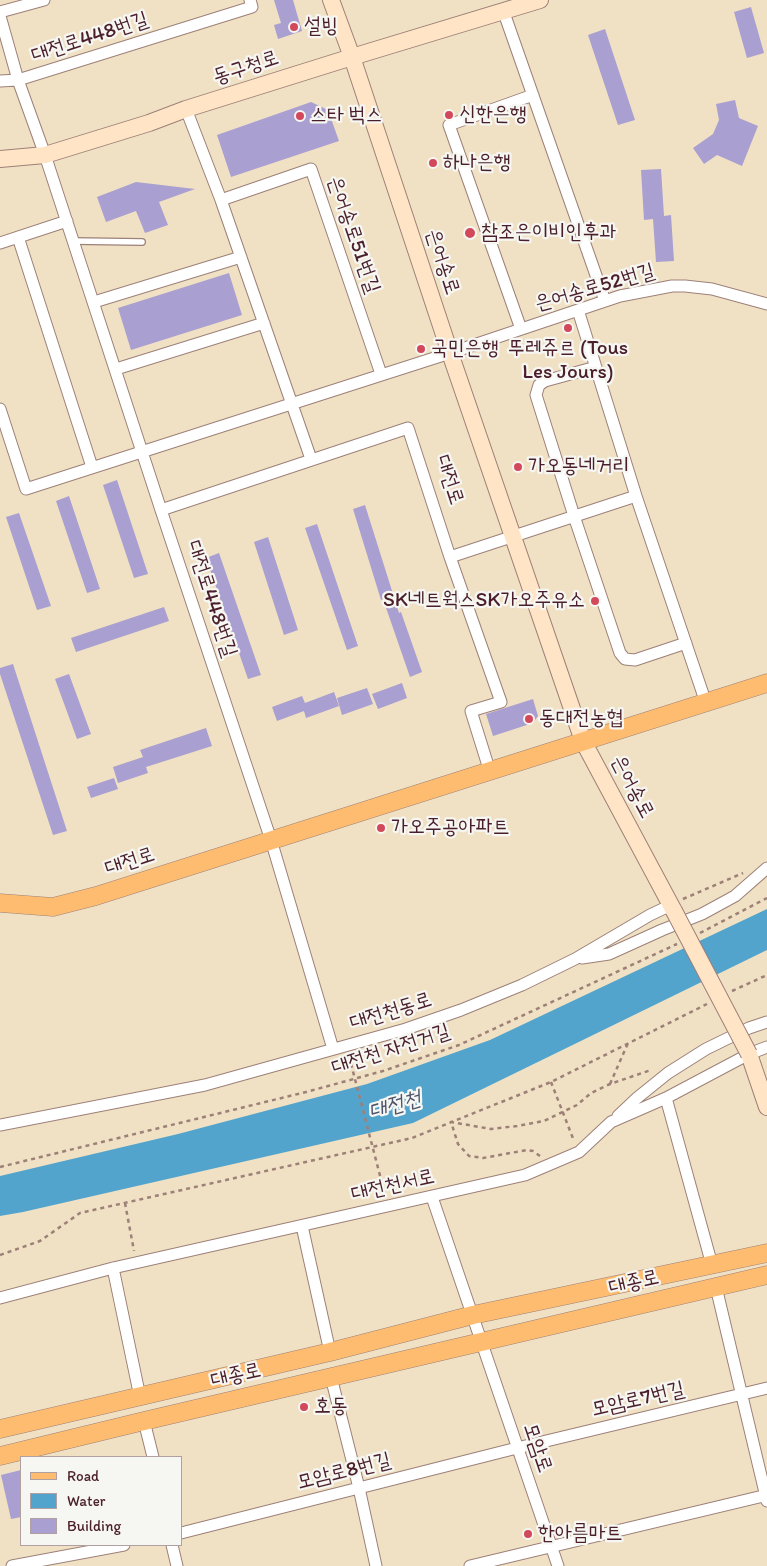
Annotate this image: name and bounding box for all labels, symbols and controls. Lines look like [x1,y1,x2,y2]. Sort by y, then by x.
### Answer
street label: 대전로448번길 [28,7,152,69]
place label: 설빙 [304,14,338,40]
marker: 설빙 [288,21,300,33]
street label: 동구청로 [210,46,282,90]
place label: 신한은행 [459,102,527,128]
place label: 스타 벅스 [310,103,382,129]
marker: 신한은행 [443,109,455,121]
marker: 스타 벅스 [294,110,306,122]
place label: 하나은행 [443,150,511,176]
marker: 하나은행 [427,157,439,169]
street label: 은어송로51번길 [321,173,385,297]
place label: 참조은이비인후과 [481,220,616,246]
street label: 은어송로 [420,226,464,298]
marker: 참조은이비인후과 [463,226,477,240]
street label: 은어송로52번길 [532,259,658,317]
marker: 뚜레쥬르 (Tous Les Jours) [562,322,574,334]
place label: 국민은행 [431,336,499,362]
place label: 뚜레쥬르 (Tous Les Jours) [508,336,628,386]
marker: 국민은행 [415,343,427,355]
street label: 대전로 [429,452,469,508]
place label: 가오동네거리 [528,454,629,480]
marker: 가오동네거리 [512,461,524,473]
street label: 대전로448번길 [180,537,242,661]
place label: SK네트웍스SK가오주유소 [383,588,585,614]
marker: SK네트웍스SK가오주유소 [589,595,601,607]
place label: 동대전농협 [539,706,623,732]
marker: 동대전농협 [523,713,535,725]
street label: 은어송로 [605,751,659,823]
place label: 가오주공아파트 [391,815,509,841]
marker: 가오주공아파트 [375,822,387,834]
street label: 대전로 [102,842,158,882]
street label: 대전천동로 [347,988,435,1036]
street label: 대전천 자전거길 [329,1019,453,1081]
water label: 대전천 [366,1086,424,1126]
street label: 대전천서로 [349,1164,437,1208]
street label: 대종로 [606,1265,662,1301]
street label: 대종로 [208,1358,264,1394]
street label: 모암로7번길 [589,1377,687,1423]
place label: 호동 [314,1394,348,1420]
marker: 호동 [298,1401,310,1413]
street label: 모암로 [517,1420,557,1476]
street label: 모암로8번길 [294,1448,394,1496]
legend [20,1456,182,1546]
text: Road [67,1467,99,1485]
text: Water [67,1492,105,1510]
text: Building [67,1517,121,1535]
place label: 한아름마트 [538,1521,622,1547]
marker: 한아름마트 [522,1528,534,1540]

